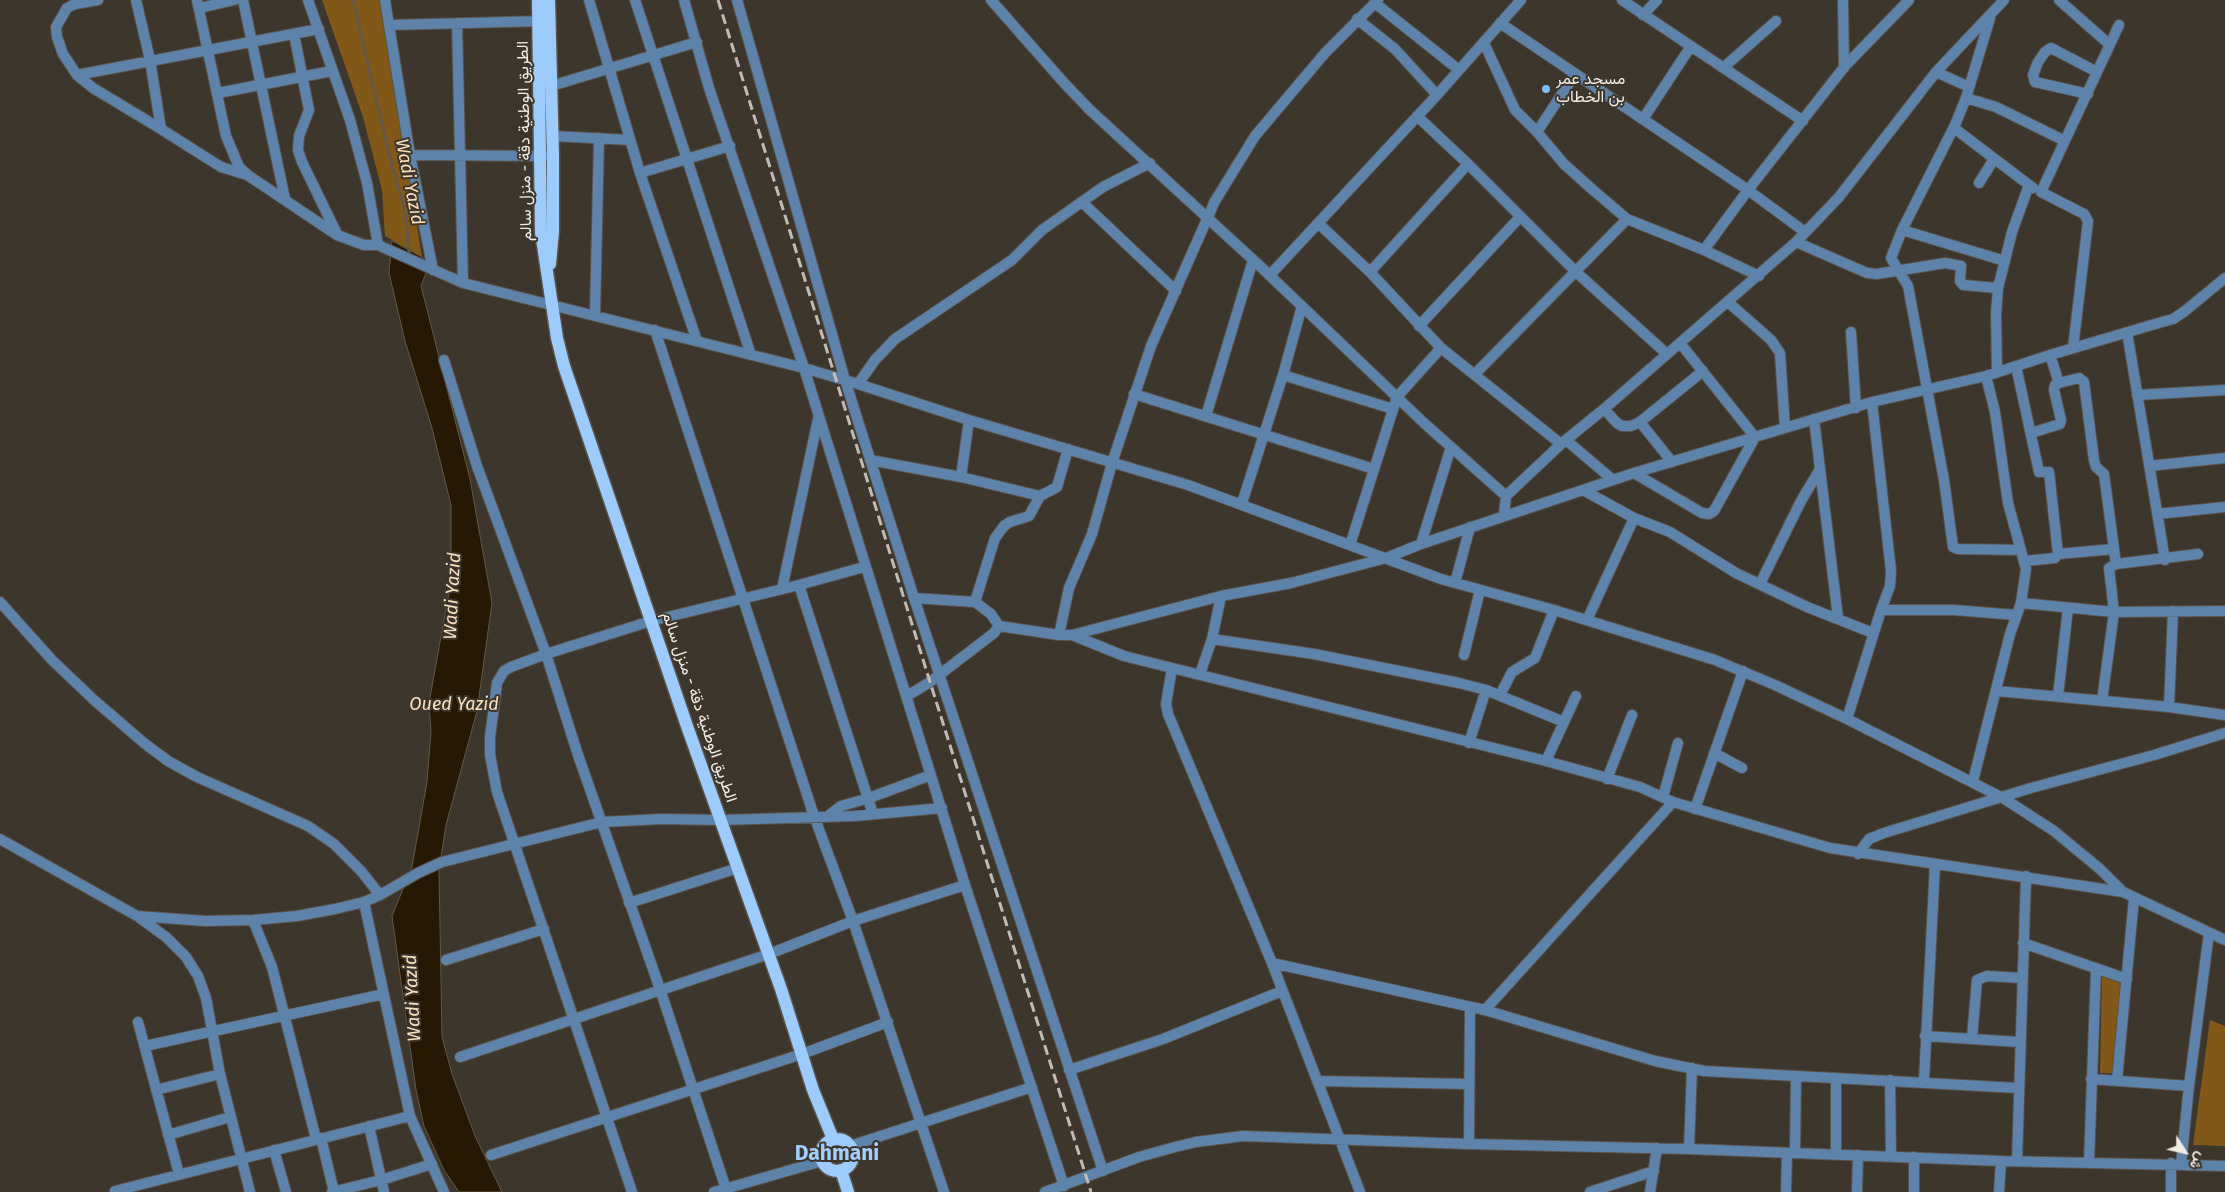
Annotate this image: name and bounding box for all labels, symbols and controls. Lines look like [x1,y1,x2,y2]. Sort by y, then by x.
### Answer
street label: الطريق الوطنية دقة - منزل سالم [514,41,536,241]
place label: مسجد عمر بن الخطاب [1556,70,1625,108]
marker: مسجد عمر بن الخطاب [1540,83,1552,95]
water label: Wadi Yazid [390,137,428,227]
water label: Wadi Yazid [440,552,466,640]
street label: الطريق الوطنية دقة - منزل سالم [657,609,741,805]
water label: Oued Yazid [409,694,499,716]
water label: Wadi Yazid [400,954,426,1042]
north arrow [2160,1127,2210,1177]
district label: Dahmani [795,1141,879,1167]
text: ش [2186,1149,2209,1173]

